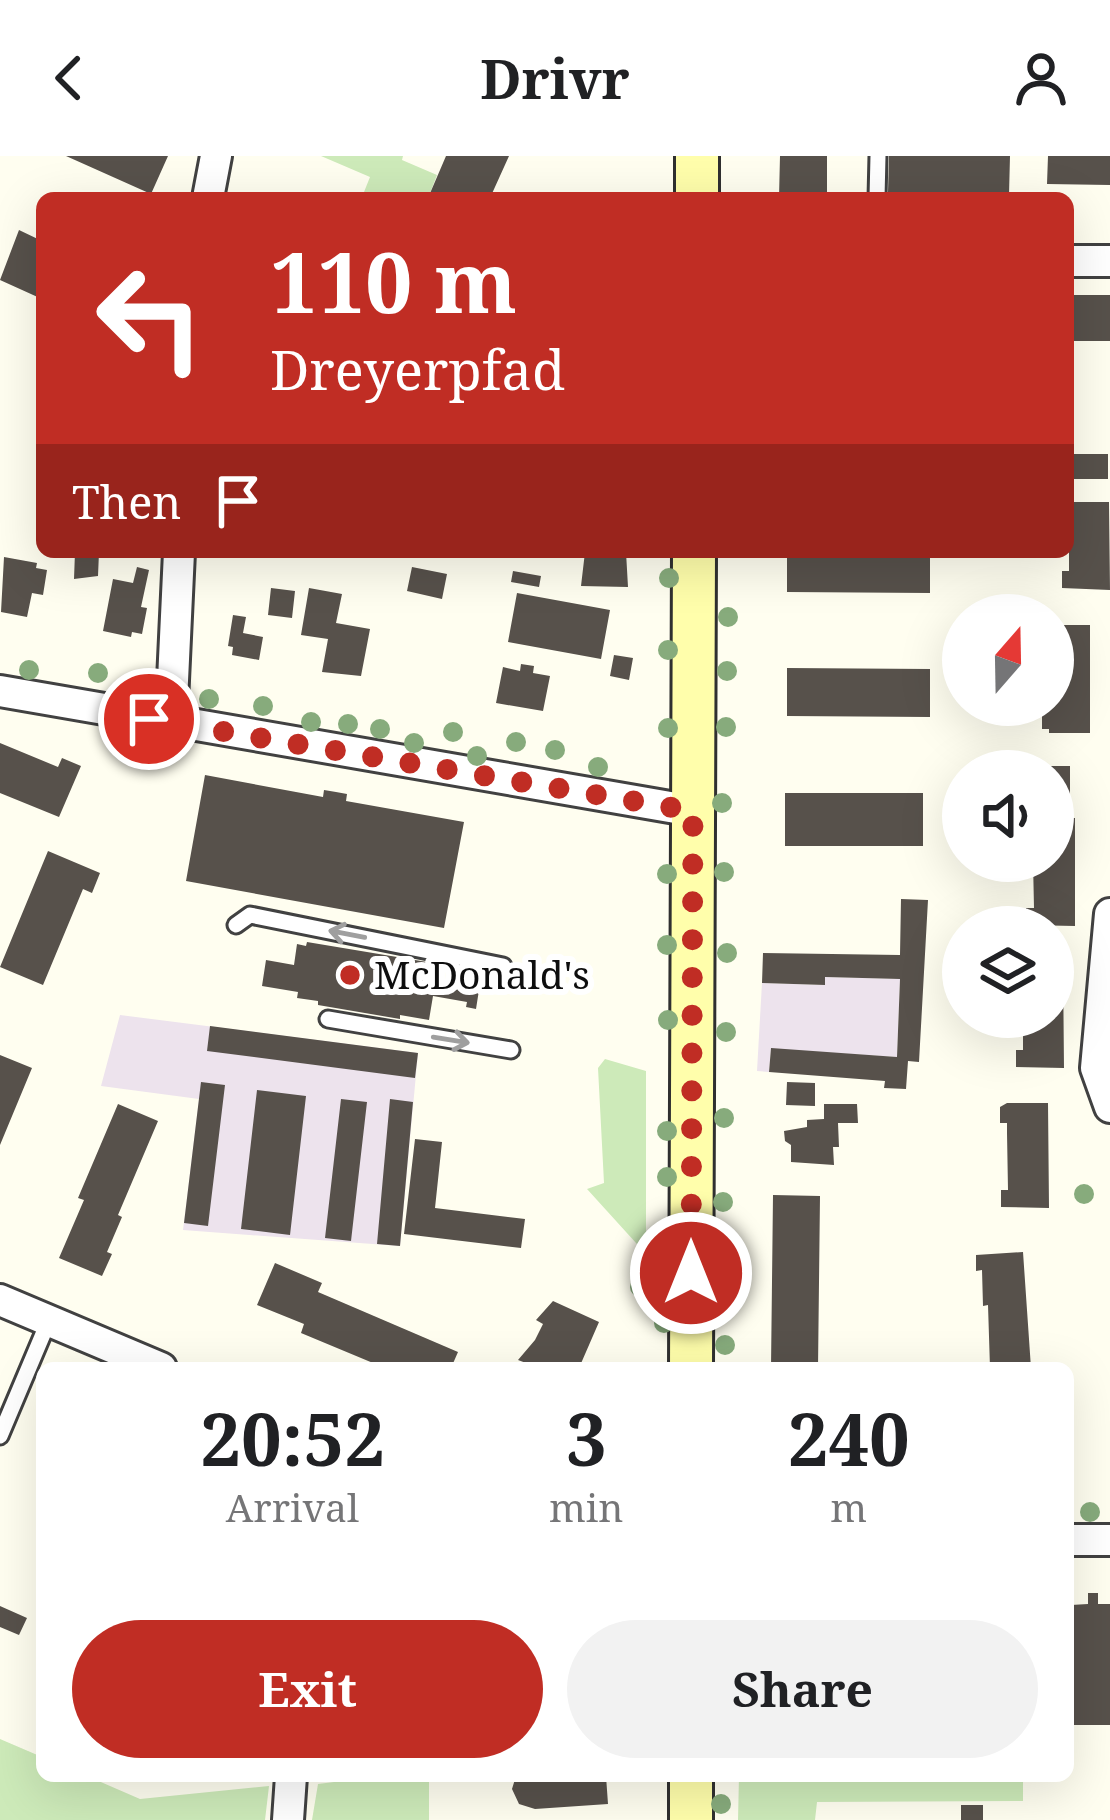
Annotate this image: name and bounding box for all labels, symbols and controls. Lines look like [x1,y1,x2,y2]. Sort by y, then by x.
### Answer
text: Drivr [480,41,630,115]
icon: back [36,45,102,111]
icon: person [1008,45,1074,111]
text: 110 m [270,223,517,338]
icon: left [72,240,228,396]
text: Dreyerpfad [270,332,565,406]
icon: arrive [205,468,271,534]
text: Then [72,471,181,532]
north arrow [942,594,1074,726]
map controls [942,594,1074,1038]
pin [98,668,200,770]
icon: arrive [116,686,182,752]
button: sound [942,750,1074,882]
button: layers [942,906,1074,1038]
one-way arrow [328,922,367,945]
place label: McDonald's [374,947,590,1000]
marker: McDonald's [337,962,363,988]
one-way arrow [431,1029,470,1052]
position arrow [628,1210,754,1336]
text: 20:52 [200,1389,385,1487]
text: 3 [566,1389,607,1487]
text: 240 [788,1389,910,1487]
text: Arrival [226,1480,359,1533]
text: min [549,1480,624,1533]
text: m [830,1480,867,1533]
button: Exit [72,1620,543,1758]
button: Share [567,1620,1038,1758]

